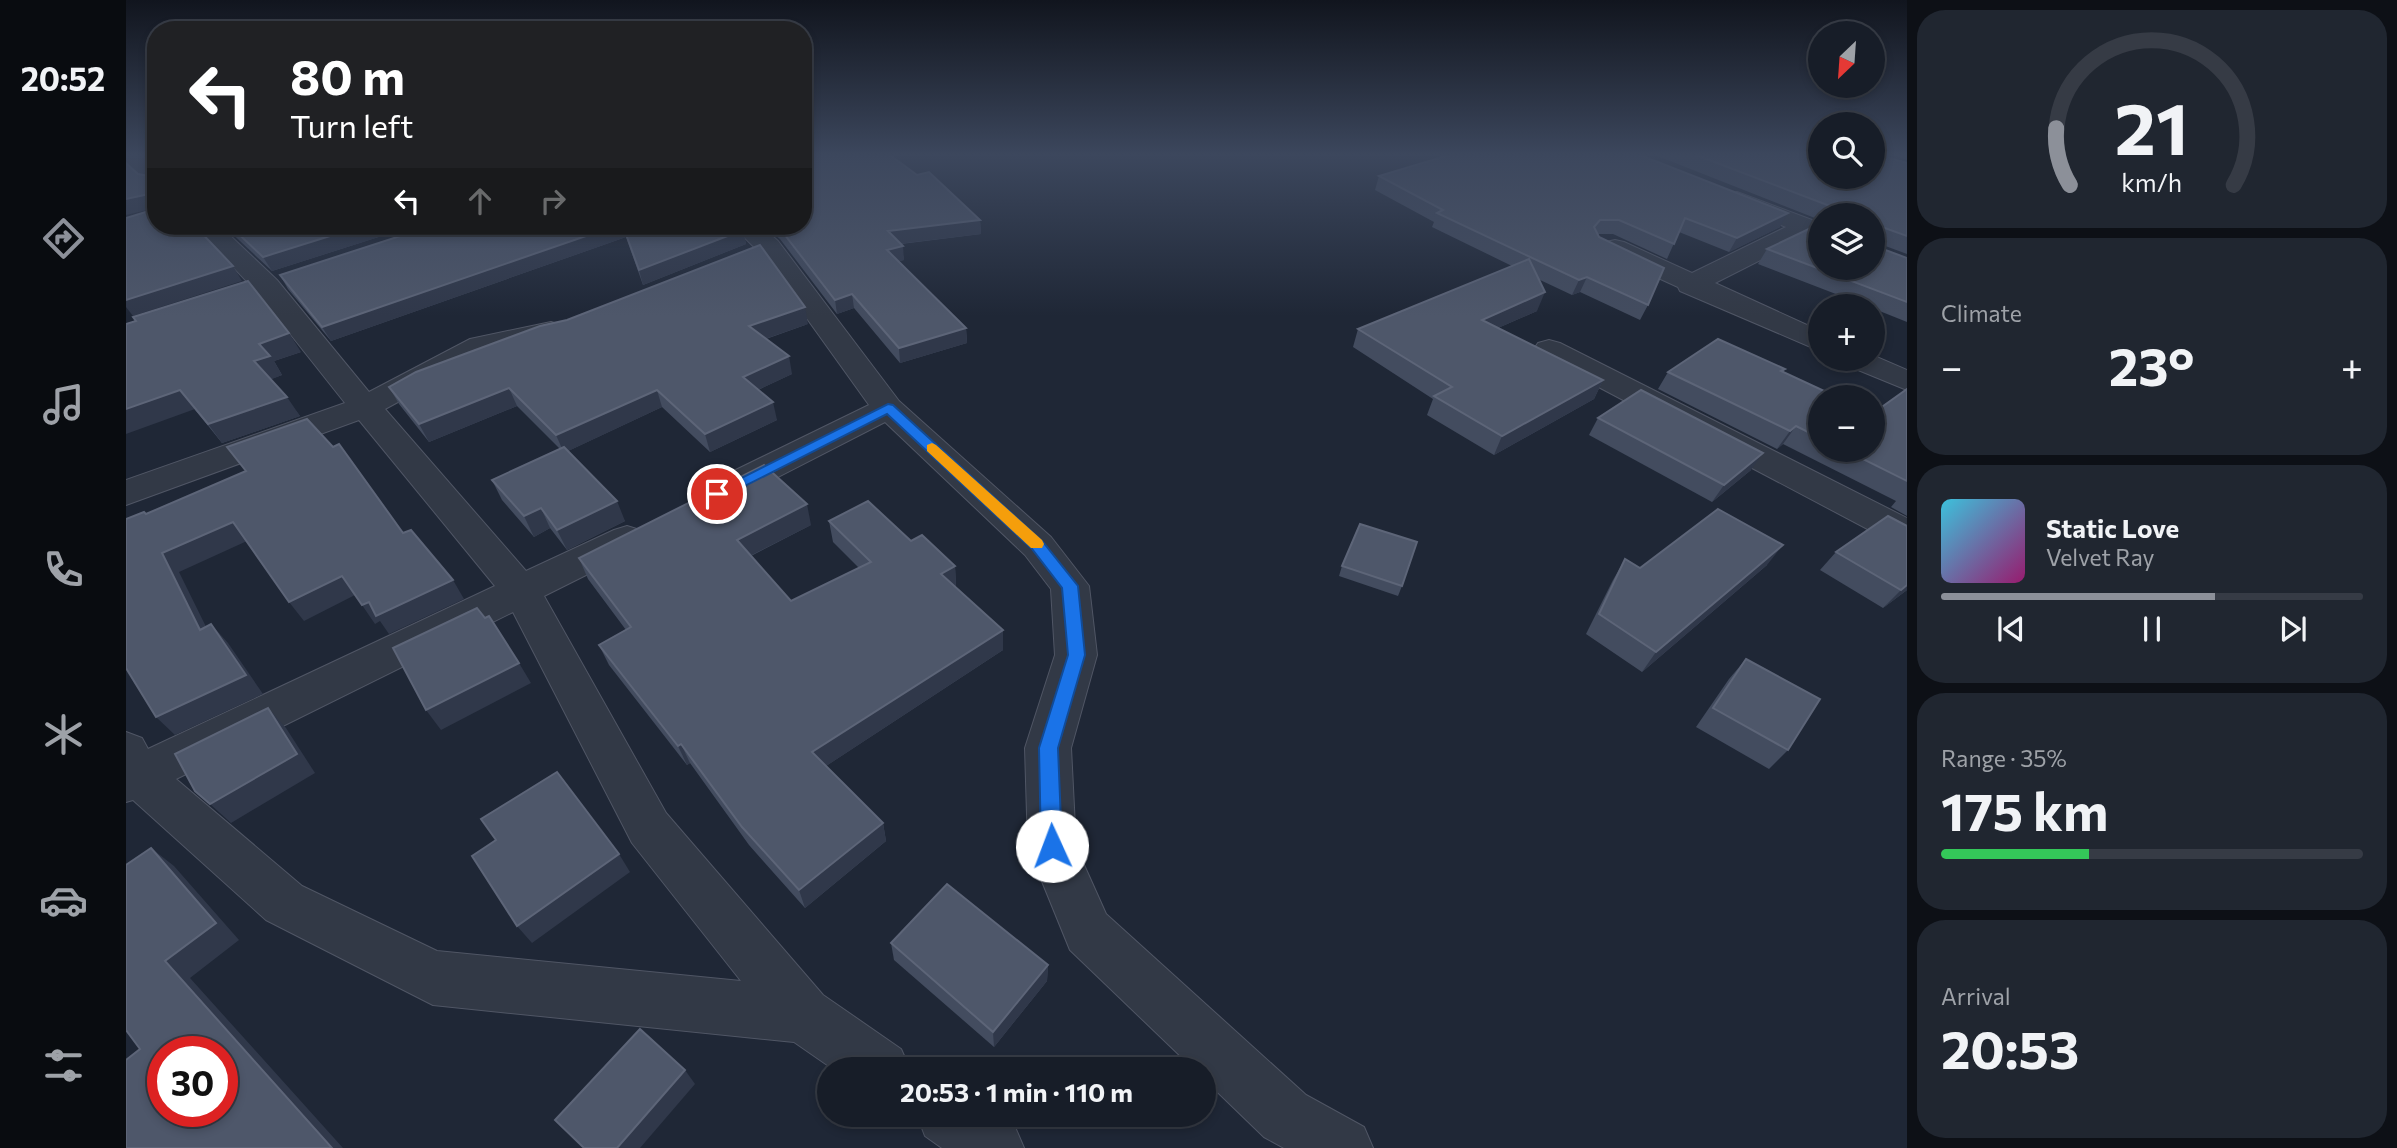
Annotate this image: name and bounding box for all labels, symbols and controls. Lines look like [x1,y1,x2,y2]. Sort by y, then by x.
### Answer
north arrow [1808,21,1885,98]
map controls [1808,21,1885,462]
text: 80 m [290,45,405,105]
icon: left [175,49,266,140]
text: 20:52 [21,58,105,98]
text: 21 [2115,81,2189,170]
text: Turn left [290,105,414,145]
button: search [1808,112,1885,189]
text: km/h [2122,167,2182,197]
icon: left [388,182,426,220]
icon: ahead [461,182,499,220]
icon: right [534,182,572,220]
button: layers [1808,203,1885,280]
icon: directions [39,214,88,263]
button: + [1808,294,1885,371]
text: Climate [1941,299,2022,327]
text: 23° [2109,333,2195,397]
text: − [1941,342,1963,389]
text: + [2341,342,2363,389]
icon: music [39,380,88,429]
button: − [1808,385,1885,462]
pin [687,464,747,524]
icon: arrive [698,475,736,513]
text: Static Love [2046,512,2179,543]
text: Velvet Ray [2046,543,2154,571]
icon: phone [39,545,88,594]
icon: previous [1992,610,2030,648]
icon: pause [2133,610,2171,648]
icon: next [2274,610,2312,648]
icon: climate [39,710,88,759]
text: Range · 35% [1941,744,2067,772]
text: 175 km [1941,778,2108,842]
position arrow [1015,809,1089,883]
icon: car [39,876,88,925]
text: Arrival [1941,982,2011,1010]
text: 20:53 [1941,1016,2079,1080]
speed limit sign: 30 [147,1036,238,1127]
icon: filters [39,1041,88,1090]
text: 20:53 · 1 min · 110 m [900,1076,1133,1107]

